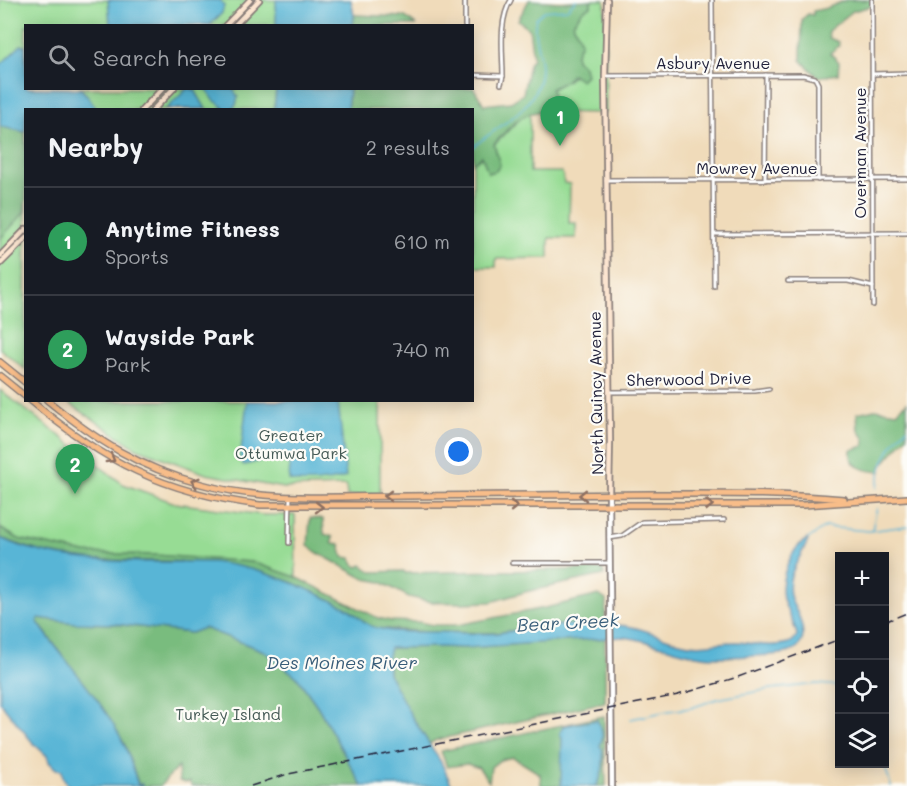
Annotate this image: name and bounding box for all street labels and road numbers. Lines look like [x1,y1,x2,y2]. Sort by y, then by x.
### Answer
street label: Asbury Avenue [656,52,770,73]
street label: Overman Avenue [849,87,870,219]
street label: Mowrey Avenue [696,157,818,178]
street label: North Quincy Avenue [584,311,607,475]
street label: Sherwood Drive [626,367,752,390]

